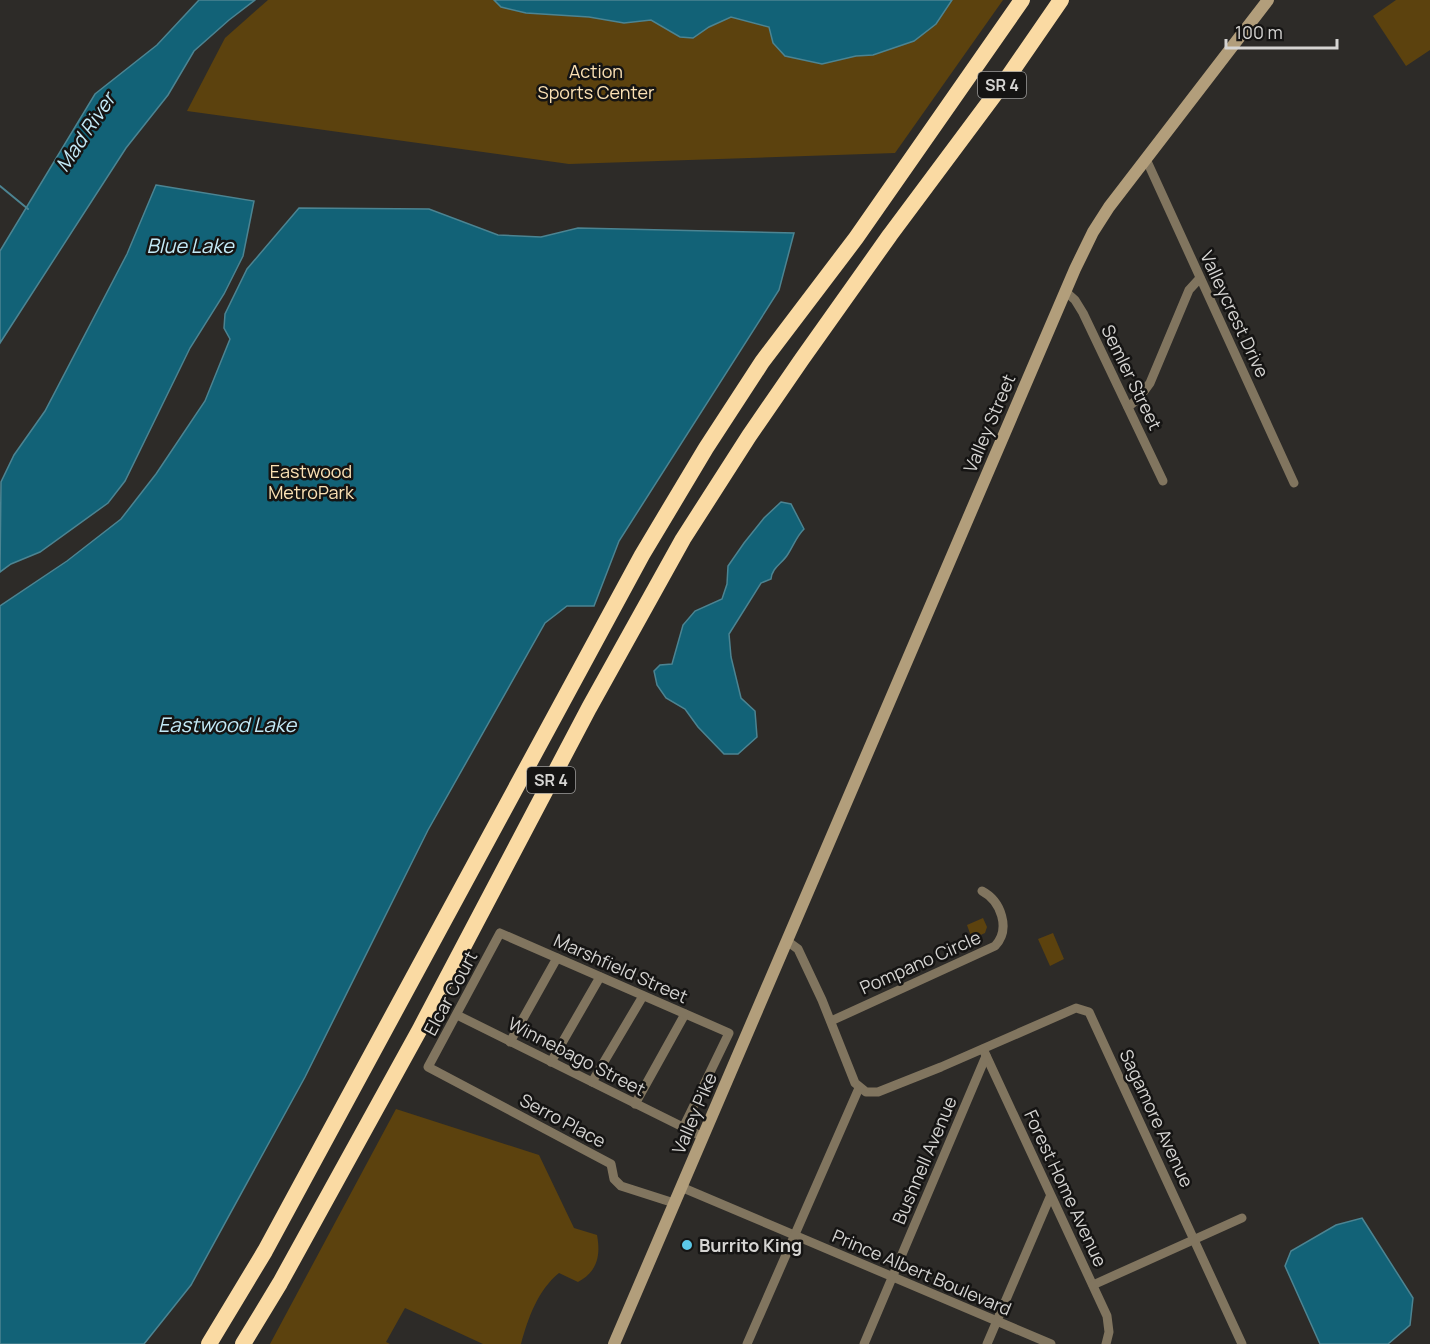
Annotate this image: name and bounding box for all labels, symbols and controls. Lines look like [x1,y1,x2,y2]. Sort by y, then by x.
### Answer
scale bar [1226,12,1337,50]
text: 100 m [1235,20,1283,44]
park label: Action Sports Center [538,59,655,104]
road number: SR 4 [978,72,1026,98]
water label: Mad River [49,85,123,177]
water label: Blue Lake [146,232,235,259]
street label: Valleycrest Drive [1195,247,1275,381]
street label: Semler Street [1096,320,1168,434]
street label: Valley Street [957,370,1021,476]
park label: Eastwood MetroPark [268,459,355,504]
water label: Eastwood Lake [158,711,297,738]
road number: SR 4 [527,767,575,793]
street label: Pompano Circle [856,925,984,999]
street label: Marshfield Street [550,928,692,1008]
street label: Elcar Court [418,947,482,1039]
street label: Winnebago Street [504,1011,650,1101]
street label: Sagamore Avenue [1115,1045,1199,1191]
street label: Valley Pike [666,1069,722,1157]
street label: Serro Place [516,1087,610,1153]
street label: Bushnell Avenue [886,1092,962,1228]
street label: Forest Home Avenue [1019,1106,1113,1270]
street label: Prince Albert Boulevard [829,1223,1015,1321]
place label: Burrito King [699,1233,802,1257]
marker: Burrito King [680,1238,694,1252]

